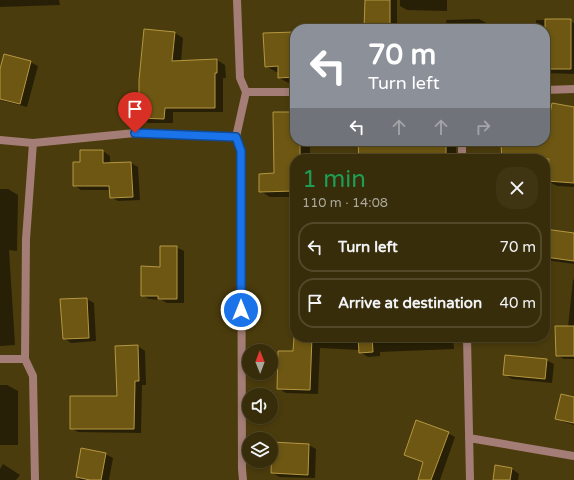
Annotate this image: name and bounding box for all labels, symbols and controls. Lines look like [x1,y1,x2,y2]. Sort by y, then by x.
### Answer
text: 70 m [368,38,436,72]
icon: left [302,40,354,92]
text: Turn left [368,72,440,94]
pin [118,92,152,133]
icon: arrive [124,98,146,120]
icon: left [346,116,368,138]
icon: ahead [388,116,410,138]
icon: ahead [430,116,452,138]
icon: right [472,116,494,138]
text: 1 min [302,165,366,194]
button: close [496,167,538,209]
text: 110 m · 14:08 [302,195,388,211]
icon: left [304,236,326,258]
text: Turn left [338,238,398,256]
text: 70 m [499,238,536,256]
position arrow [220,289,262,331]
icon: arrive [304,292,326,314]
text: Arrive at destination [338,294,482,312]
text: 40 m [499,294,536,312]
north arrow [242,344,278,380]
map controls [242,344,278,468]
button: sound [242,388,278,424]
button: layers [242,432,278,468]

